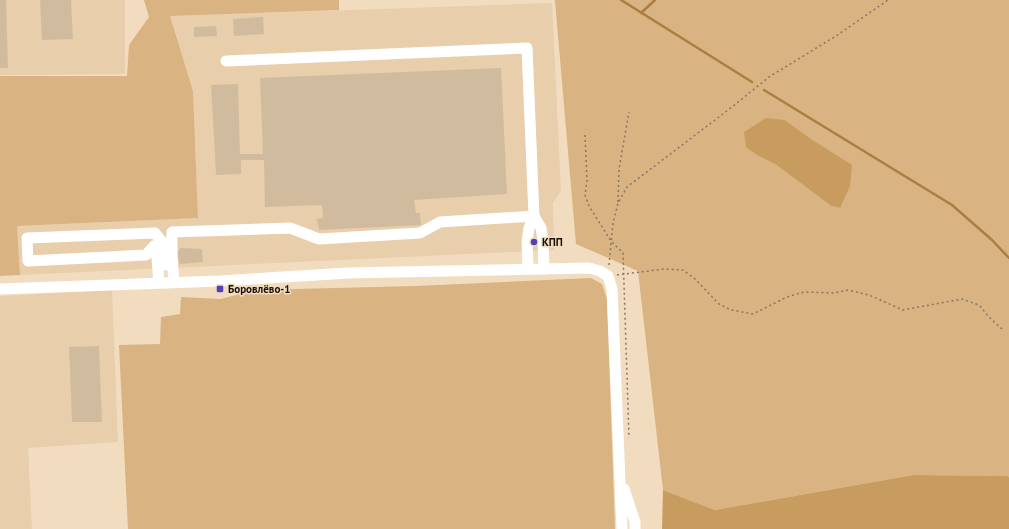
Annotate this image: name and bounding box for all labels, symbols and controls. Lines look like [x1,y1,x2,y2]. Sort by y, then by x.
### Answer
place label: КПП [542,235,563,249]
marker: КПП [529,237,539,247]
place label: Боровлёво-1 [228,282,291,296]
marker: Боровлёво-1 [215,284,225,294]

